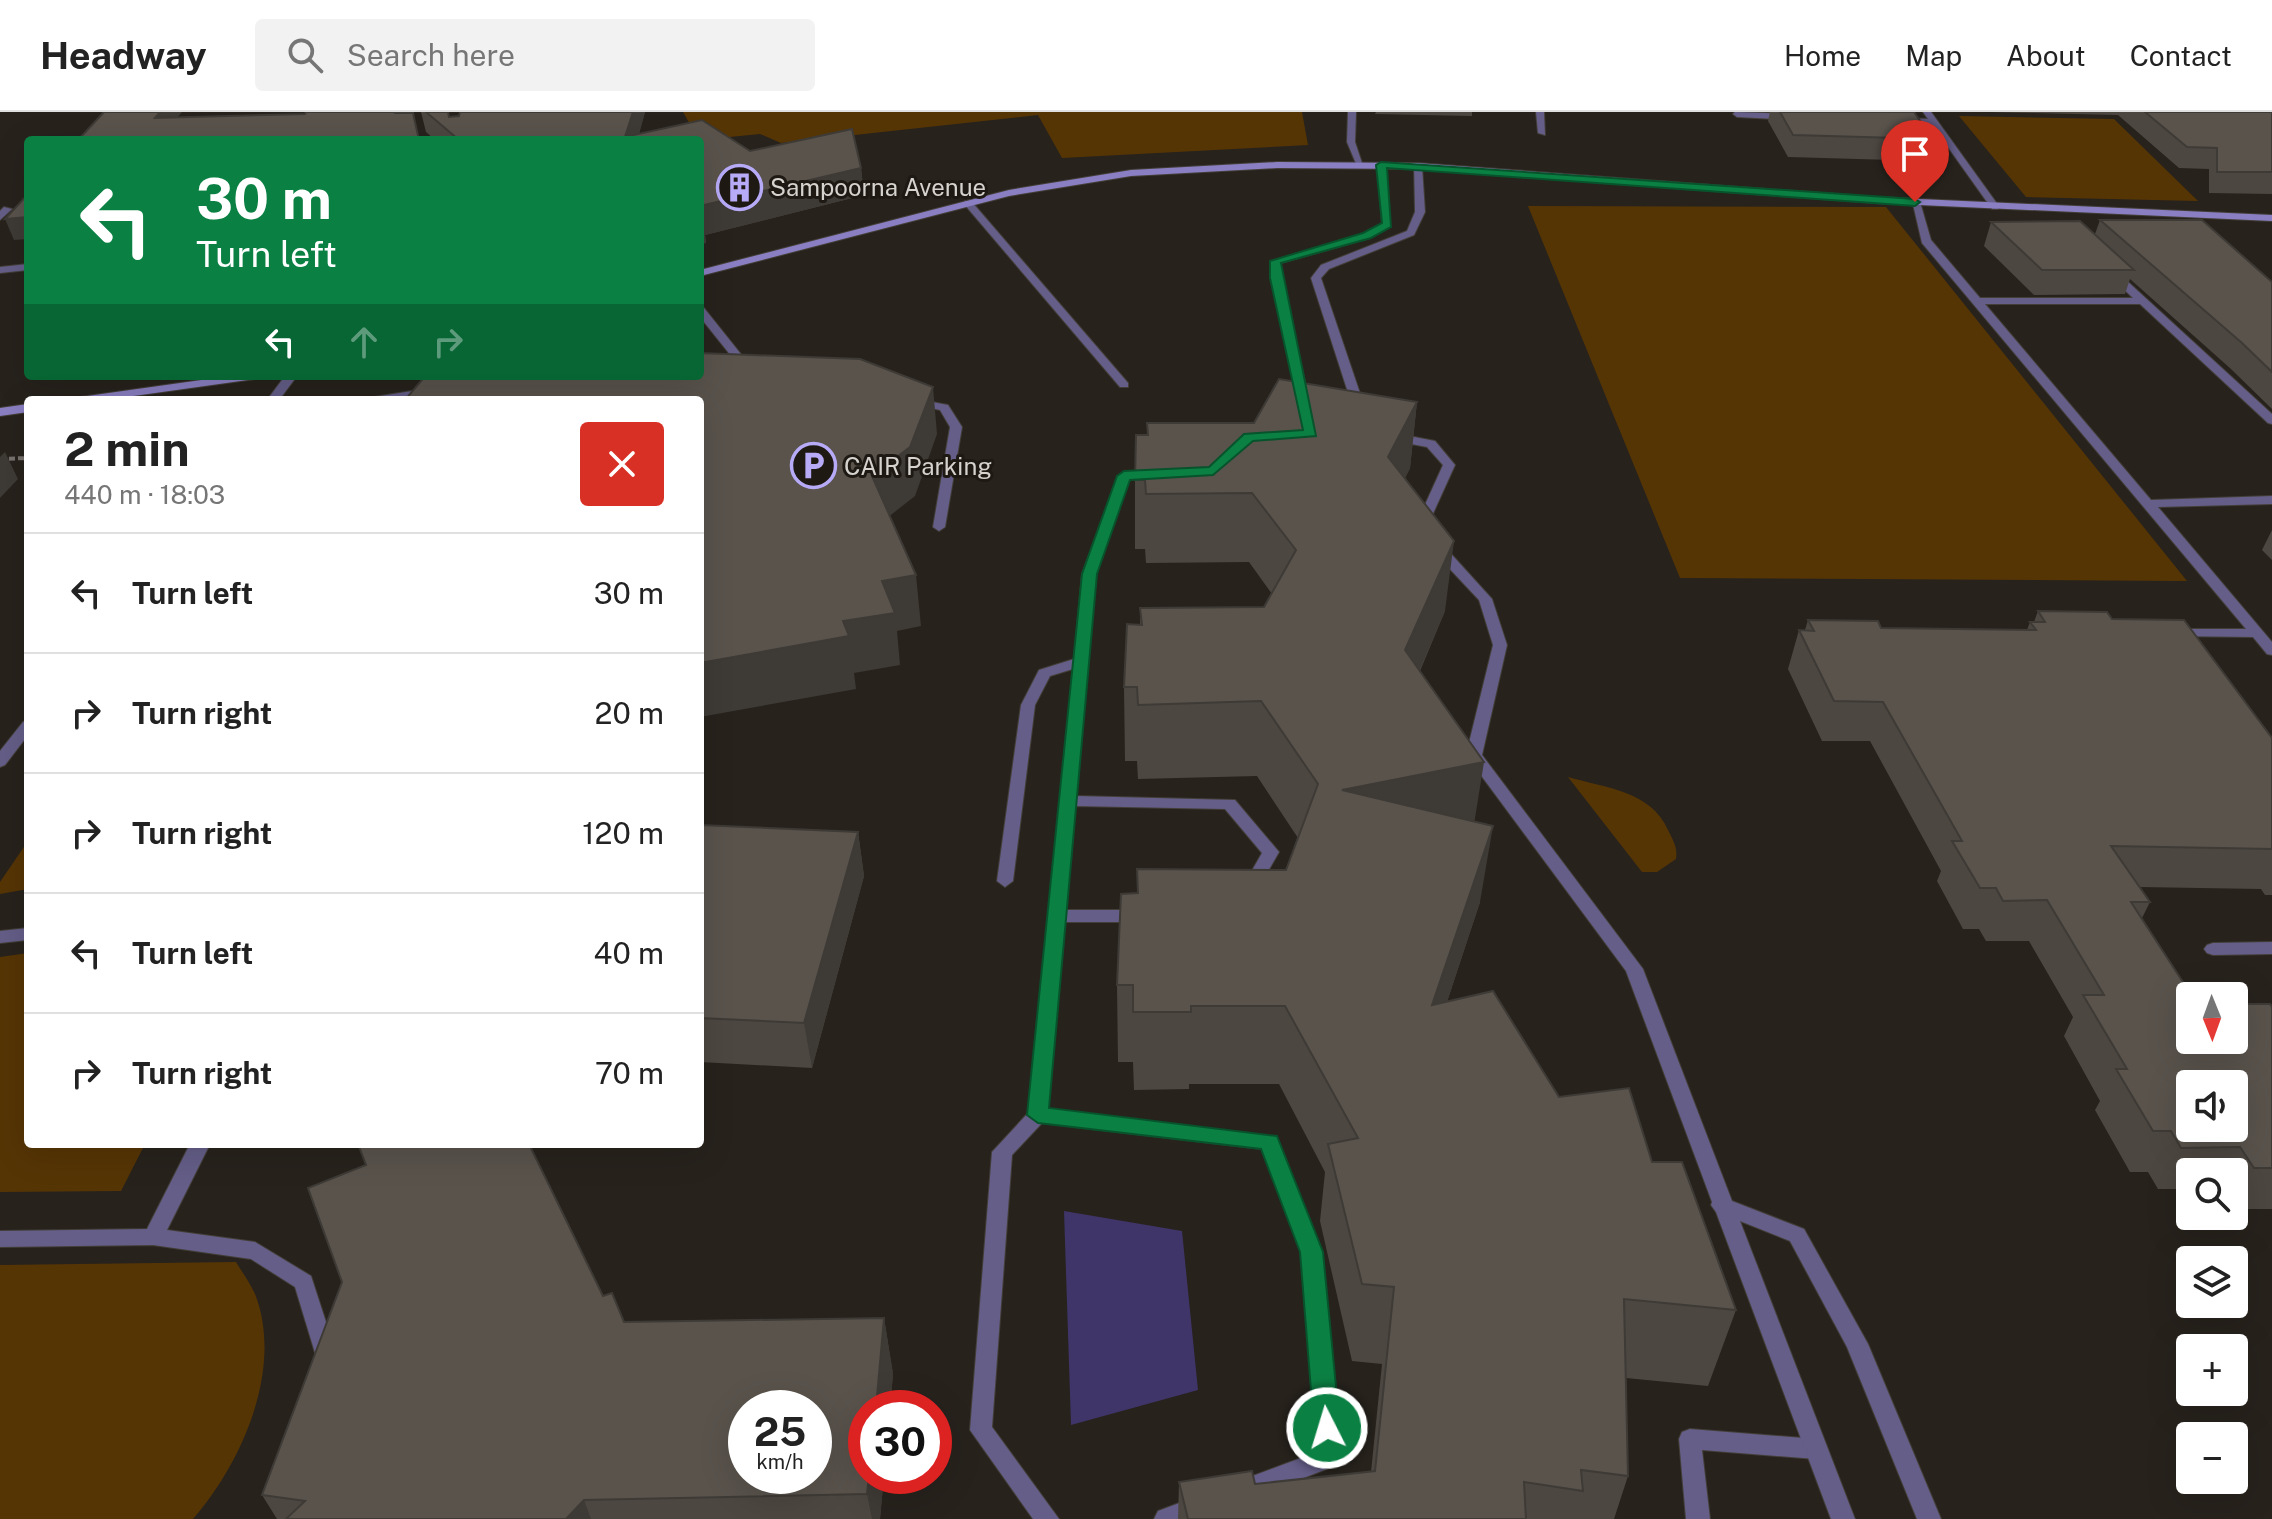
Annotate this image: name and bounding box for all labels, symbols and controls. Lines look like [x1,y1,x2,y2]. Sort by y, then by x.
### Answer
search box [255,19,815,91]
text: Headway [40,33,207,78]
icon: search [283,33,327,77]
text: Search here [347,37,515,73]
text: Home [1784,39,1861,72]
text: Map [1905,39,1962,72]
text: About [2006,39,2086,72]
text: Contact [2130,39,2232,72]
pin [1881,120,1949,202]
icon: arrive [1893,132,1937,176]
building icon: Sampoorna Avenue [715,163,763,211]
text: 30 m [196,166,332,232]
icon: left [64,168,168,272]
place label: Sampoorna Avenue [770,173,986,201]
text: Turn left [196,233,337,275]
icon: left [258,320,302,364]
icon: ahead [342,320,386,364]
icon: right [426,320,470,364]
text: 2 min [64,420,190,477]
button: close [580,422,664,506]
parking icon: CAIR Parking [789,442,837,490]
place label: CAIR Parking [844,452,992,480]
text: 440 m · 18:03 [64,479,225,510]
icon: left [64,571,108,615]
text: Turn left [132,575,253,611]
text: 30 m [594,575,664,611]
icon: right [64,691,108,735]
text: Turn right [132,695,272,731]
text: 20 m [595,695,664,731]
icon: right [64,811,108,855]
text: Turn right [132,815,272,851]
text: 120 m [582,815,664,851]
icon: left [64,931,108,975]
text: Turn left [132,935,253,971]
text: 40 m [594,935,664,971]
north arrow [2176,982,2248,1054]
map controls [2176,982,2248,1494]
icon: right [64,1051,108,1095]
text: Turn right [132,1055,272,1091]
text: 70 m [595,1055,664,1091]
button: sound [2176,1070,2248,1142]
button: search [2176,1158,2248,1230]
button: layers [2176,1246,2248,1318]
button: + [2176,1334,2248,1406]
position arrow [1285,1386,1369,1470]
speed limit sign: 30 [848,1390,952,1494]
text: 25 [754,1408,806,1455]
button: − [2176,1422,2248,1494]
text: km/h [756,1450,804,1474]

